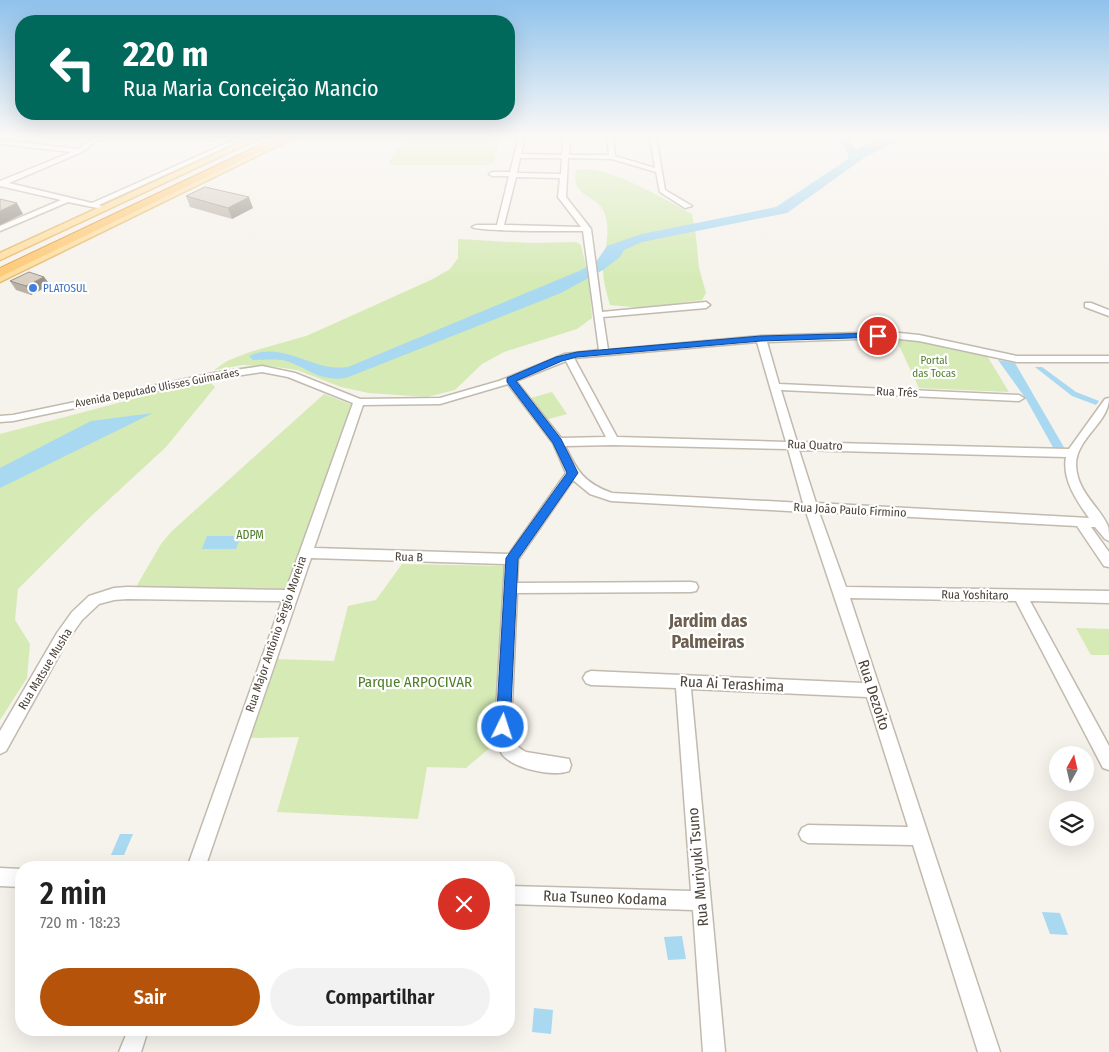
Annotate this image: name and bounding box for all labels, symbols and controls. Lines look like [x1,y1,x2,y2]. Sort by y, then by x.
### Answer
text: 220 m [123,33,209,75]
icon: left [40,35,105,100]
text: Rua Maria Conceição Mancio [123,75,379,102]
marker: PLATOSUL [27,282,39,294]
place label: PLATOSUL [43,282,87,295]
pin [857,315,899,357]
icon: arrive [864,322,892,350]
park label: Portal das Tocas [912,354,956,380]
street label: Avenida Deputado Ulisses Guimarães [74,366,240,410]
street label: Rua Três [876,384,918,400]
street label: Rua Quatro [787,437,843,453]
street label: Rua João Paulo Firmino [793,500,907,520]
park label: ADPM [236,528,264,542]
street label: Rua B [395,550,424,565]
street label: Rua Major Antônio Sérgio Moreira [243,554,309,714]
street label: Rua Yoshitaro [941,587,1009,603]
district label: Jardim das Palmeiras [668,610,747,653]
street label: Rua Matsue Musha [15,626,75,712]
street label: Rua Dezoito [854,658,894,733]
street label: Rua Ai Terashima [679,672,785,696]
park label: Parque ARPOCIVAR [358,673,472,691]
position arrow [476,700,528,752]
north arrow [1049,746,1094,791]
map controls [1049,746,1094,846]
button: layers [1049,801,1094,846]
street label: Rua Muriyuki Tsuno [684,807,712,927]
text: 2 min [40,876,107,912]
button: close [438,878,490,930]
street label: Rua Tsuneo Kodama [543,887,667,909]
text: 720 m · 18:23 [40,913,121,932]
button: Sair [40,968,260,1026]
button: Compartilhar [270,968,490,1026]

